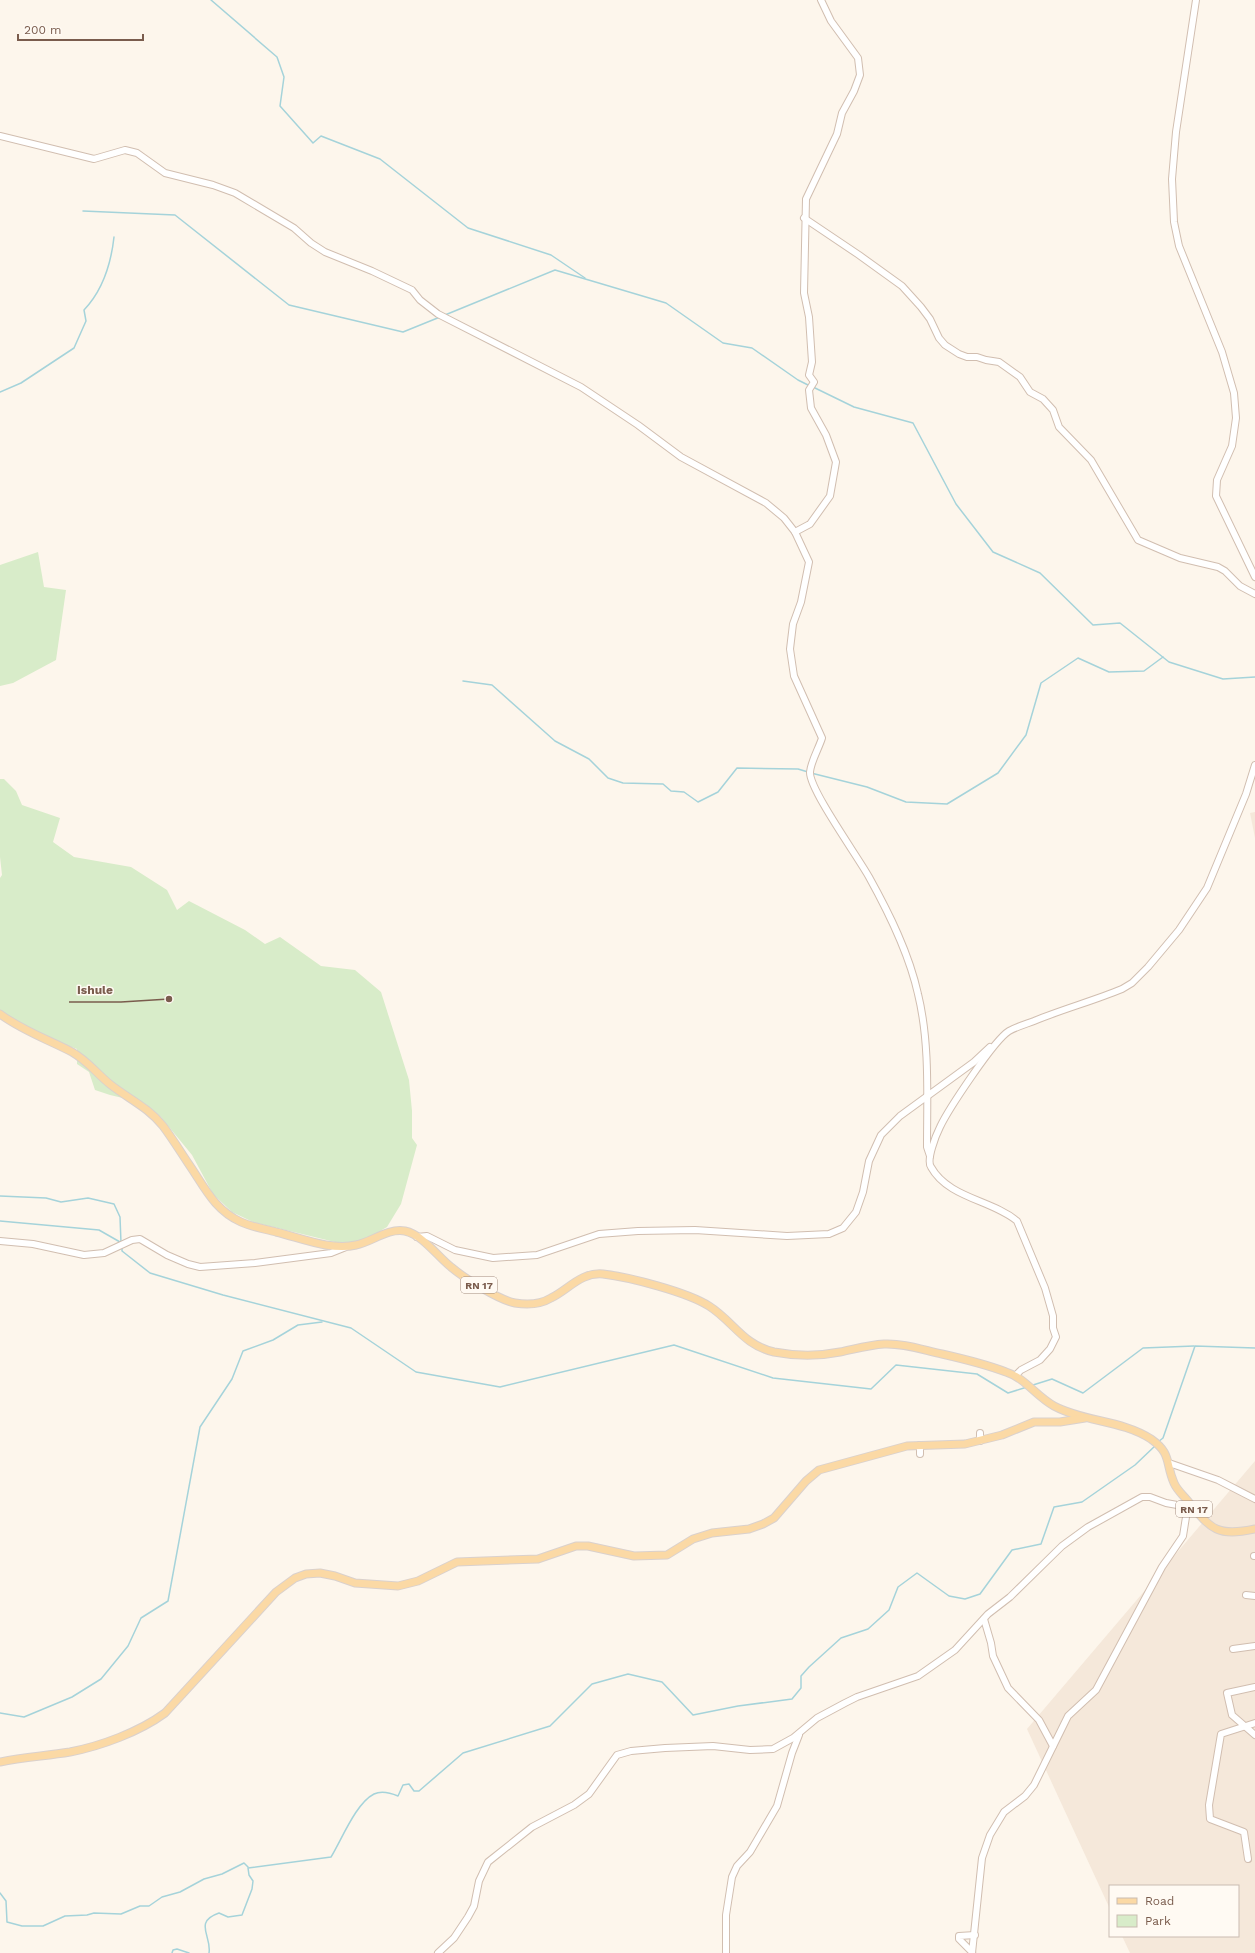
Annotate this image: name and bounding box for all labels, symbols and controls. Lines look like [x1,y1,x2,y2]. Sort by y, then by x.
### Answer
scale bar [18,16,143,42]
text: 200 m [24,23,61,37]
callout: Ishule [69,978,121,1002]
text: Ishule [77,983,113,997]
road number: RN 17 [461,1277,497,1293]
road number: RN 17 [1176,1501,1212,1517]
legend [1109,1885,1239,1937]
text: Road [1145,1894,1174,1908]
text: Park [1145,1914,1171,1928]

